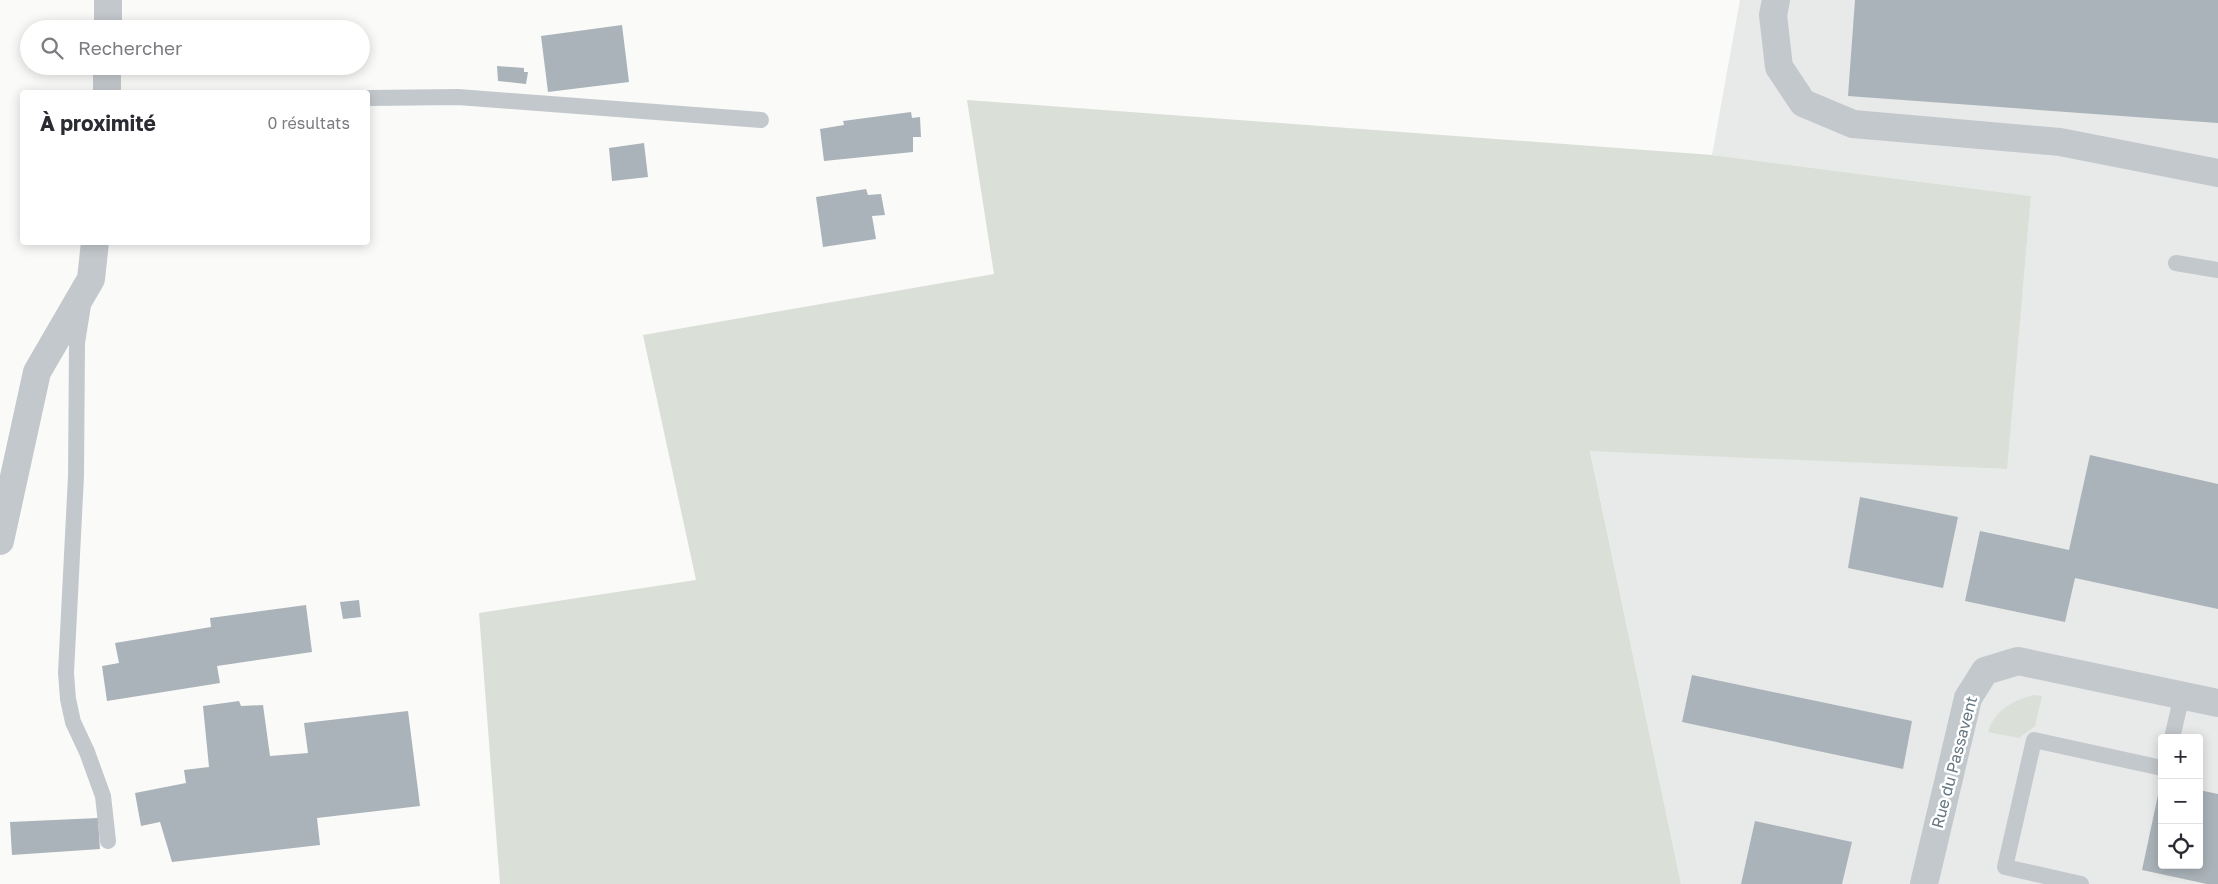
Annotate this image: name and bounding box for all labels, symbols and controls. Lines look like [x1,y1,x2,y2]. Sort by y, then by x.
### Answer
search box [20,20,370,75]
icon: search [38,34,66,62]
text: Rechercher [78,36,183,59]
text: À proximité [40,110,156,136]
text: 0 résultats [268,113,350,133]
street label: Rue du Passavent [1927,694,1981,830]
map controls [2158,734,2203,869]
button: + [2158,734,2203,779]
button: − [2158,779,2203,824]
button: locate [2158,824,2203,869]

